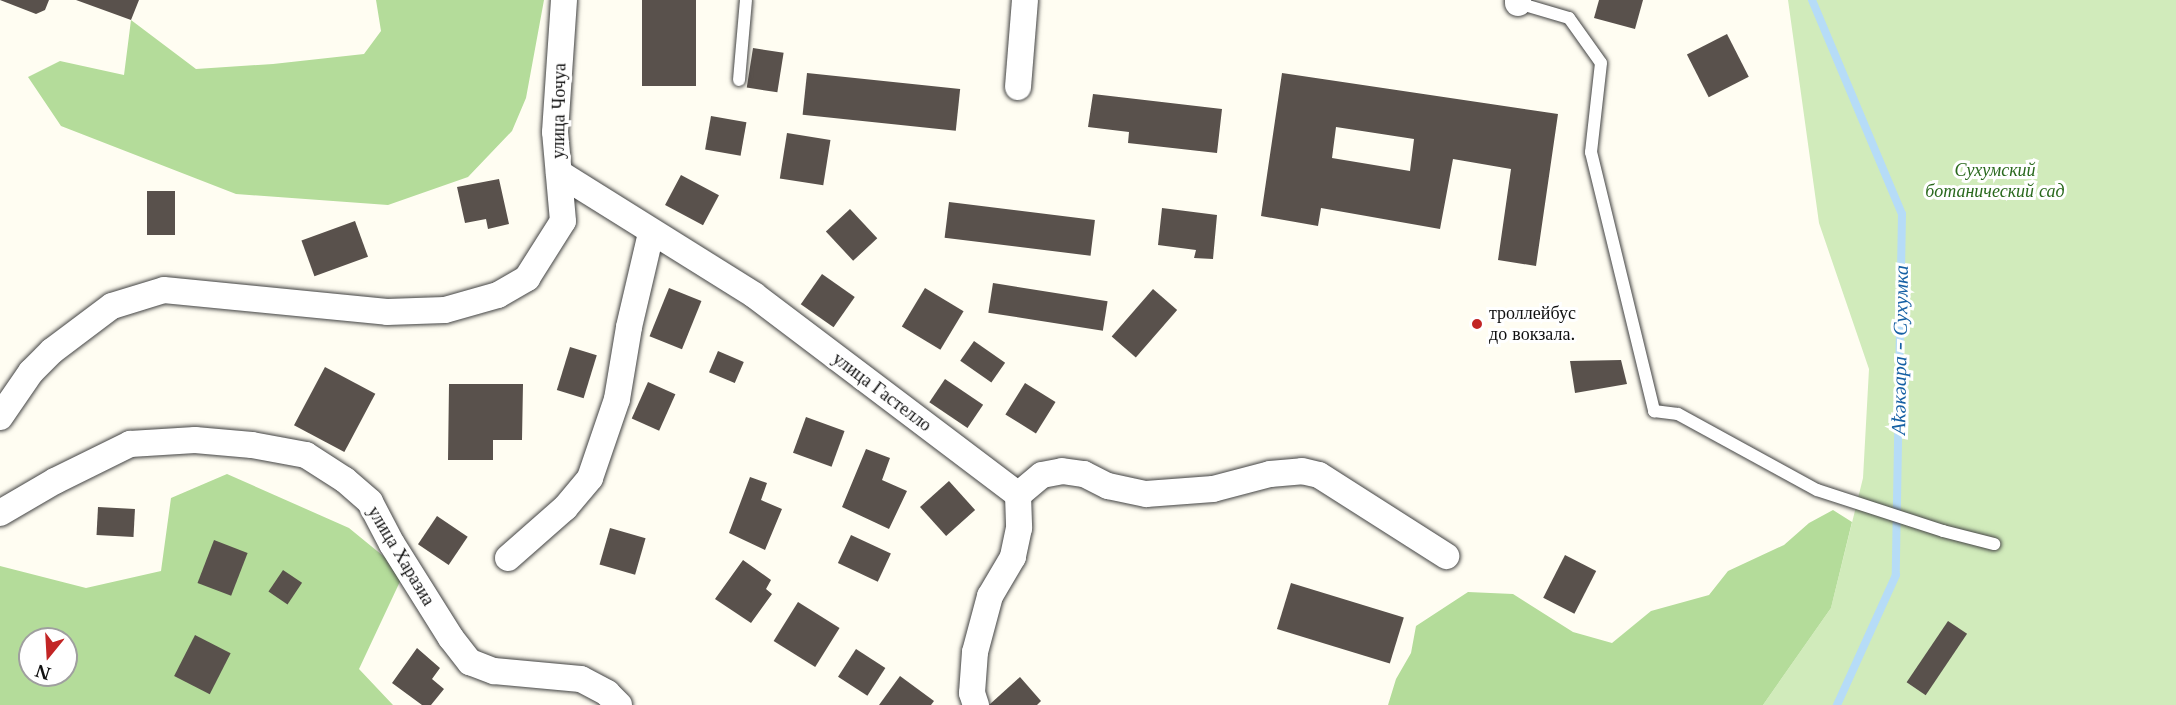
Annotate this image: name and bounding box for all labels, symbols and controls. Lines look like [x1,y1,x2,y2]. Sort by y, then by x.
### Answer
street label: улица Чочуа [547,63,571,159]
park label: Сухумский ботанический сад [1925,160,2065,202]
water label: Аҟәкәара - Сухумка [1887,265,1913,435]
place label: троллейбус до вокзала. [1489,303,1576,346]
marker: троллейбус до вокзала. [1470,317,1484,331]
street label: улица Гастелло [828,348,936,436]
street label: улица Харазиа [363,502,439,610]
north arrow [18,627,78,687]
text: N [33,660,53,684]

